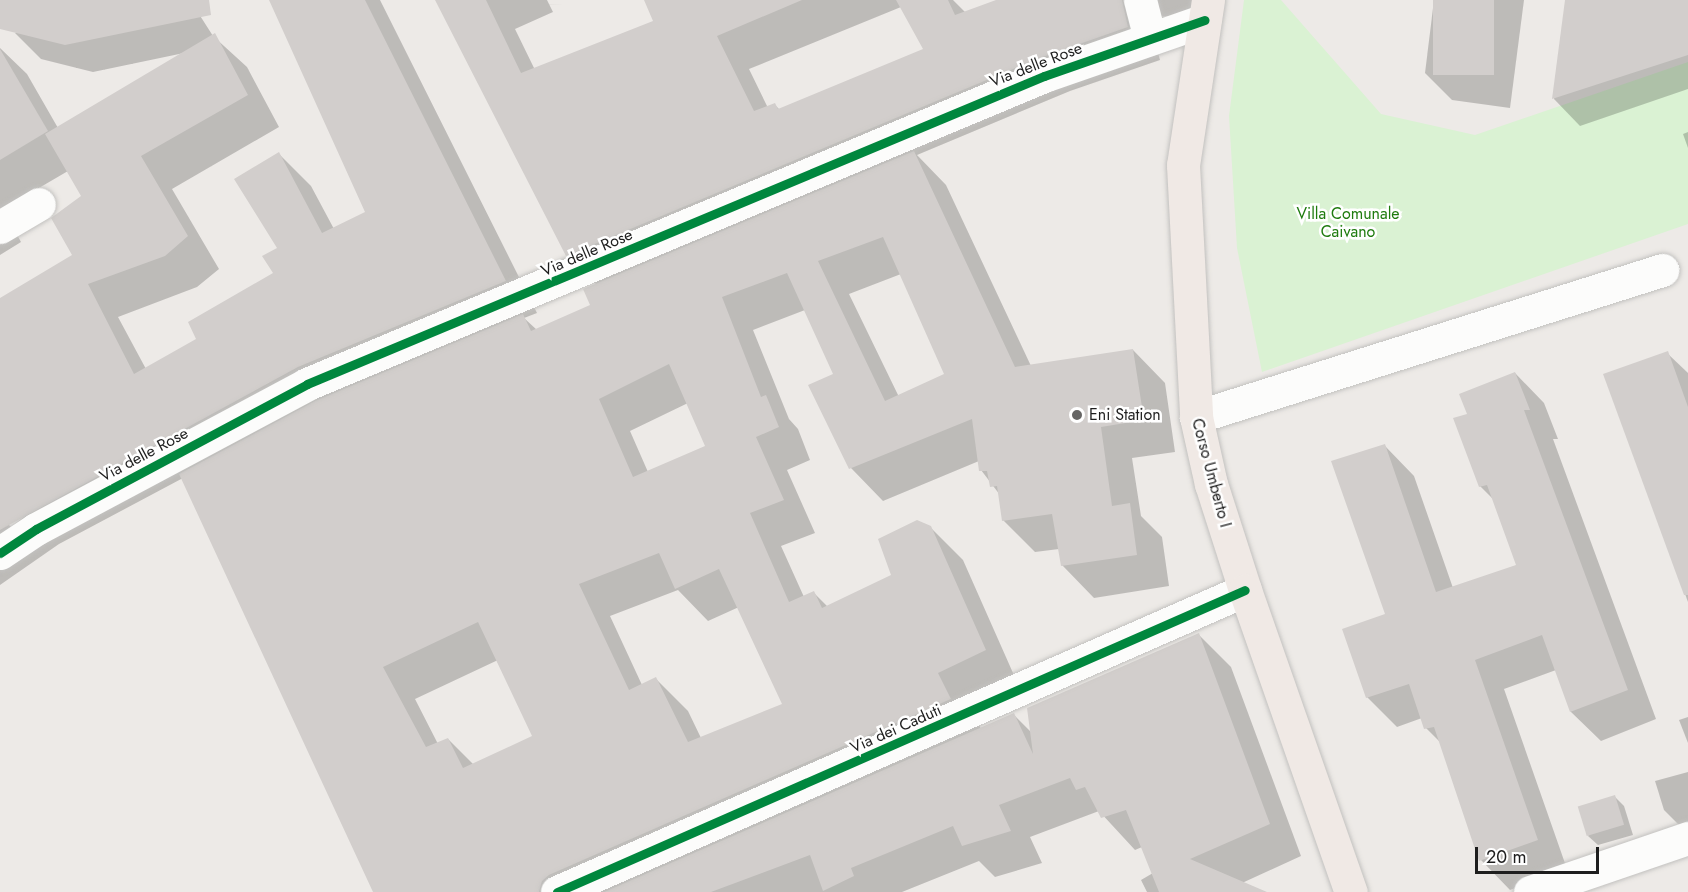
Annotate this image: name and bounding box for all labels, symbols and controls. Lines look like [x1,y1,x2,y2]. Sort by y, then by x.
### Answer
street label: Via delle Rose [987,39,1085,91]
park label: Villa Comunale Caivano [1296,204,1400,242]
street label: Via delle Rose [538,225,636,281]
place label: Eni Station [1089,405,1161,425]
marker: Eni Station [1070,408,1084,422]
street label: Corso Umberto I [1187,417,1235,529]
street label: Via delle Rose [97,424,191,486]
street label: Via dei Caduti [847,700,945,758]
scale bar [1478,835,1602,873]
text: 20 m [1486,844,1526,870]

